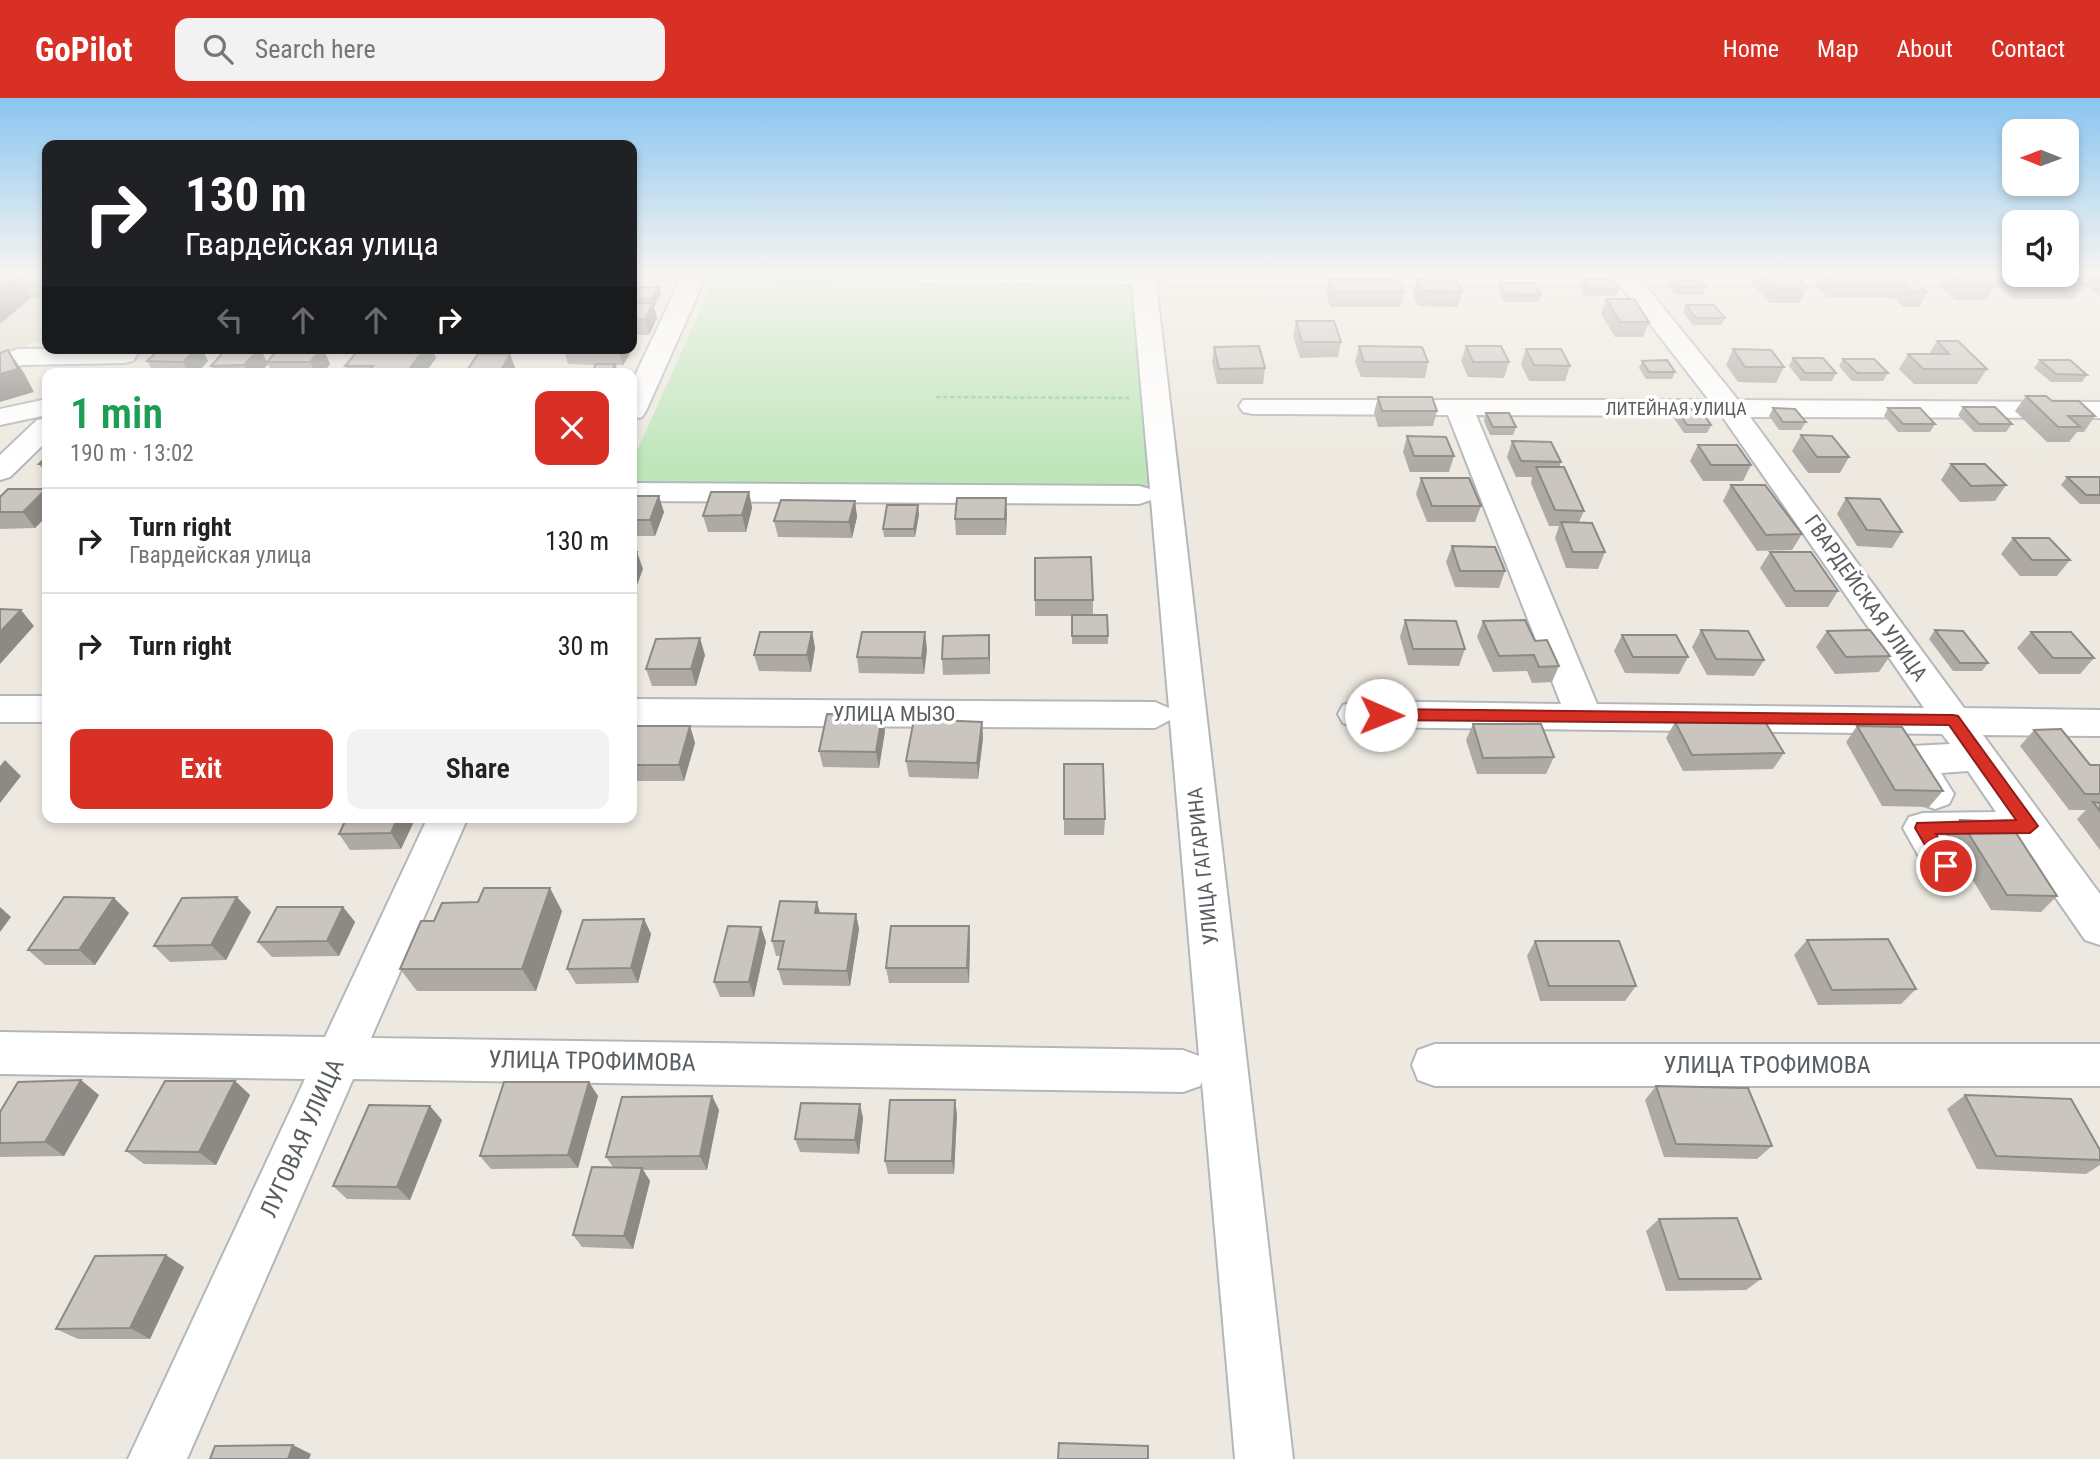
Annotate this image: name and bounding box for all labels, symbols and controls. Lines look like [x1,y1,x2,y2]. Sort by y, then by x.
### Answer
search box [175,18,665,81]
text: GoPilot [35,30,133,69]
icon: search [199,30,237,68]
text: Search here [255,34,376,64]
text: Home [1723,35,1779,63]
text: Map [1817,35,1859,63]
text: About [1897,35,1953,63]
text: Contact [1991,35,2065,63]
north arrow [2002,119,2079,196]
map controls [2002,119,2079,287]
text: 130 m [185,166,307,223]
icon: right [70,168,161,259]
button: sound [2002,210,2079,287]
text: Гвардейская улица [185,225,439,263]
icon: left [211,301,249,339]
icon: ahead [284,301,322,339]
icon: ahead [357,301,395,339]
icon: right [430,301,468,339]
text: 1 min [70,389,163,438]
button: close [535,391,609,465]
street label: ЛИТЕЙНАЯ УЛИЦА [1605,398,1747,419]
text: 190 m · 13:02 [70,440,194,467]
street label: ГВАРДЕЙСКАЯ УЛИЦА [1800,510,1932,686]
text: Turn right [129,512,231,542]
icon: right [70,522,108,560]
text: 130 m [545,526,609,556]
text: Гвардейская улица [129,542,311,569]
icon: right [70,627,108,665]
text: Turn right [129,631,231,661]
text: 30 m [558,631,609,661]
position arrow [1344,678,1418,752]
street label: УЛИЦА МЫЗО [833,702,955,726]
button: Exit [70,729,333,809]
button: Share [347,729,609,809]
street label: УЛИЦА ГАГАРИНА [1183,786,1223,946]
pin [1916,836,1976,896]
icon: arrive [1927,847,1965,885]
street label: УЛИЦА ТРОФИМОВА [488,1045,696,1077]
street label: УЛИЦА ТРОФИМОВА [1663,1051,1871,1079]
street label: ЛУГОВАЯ УЛИЦА [254,1054,350,1222]

